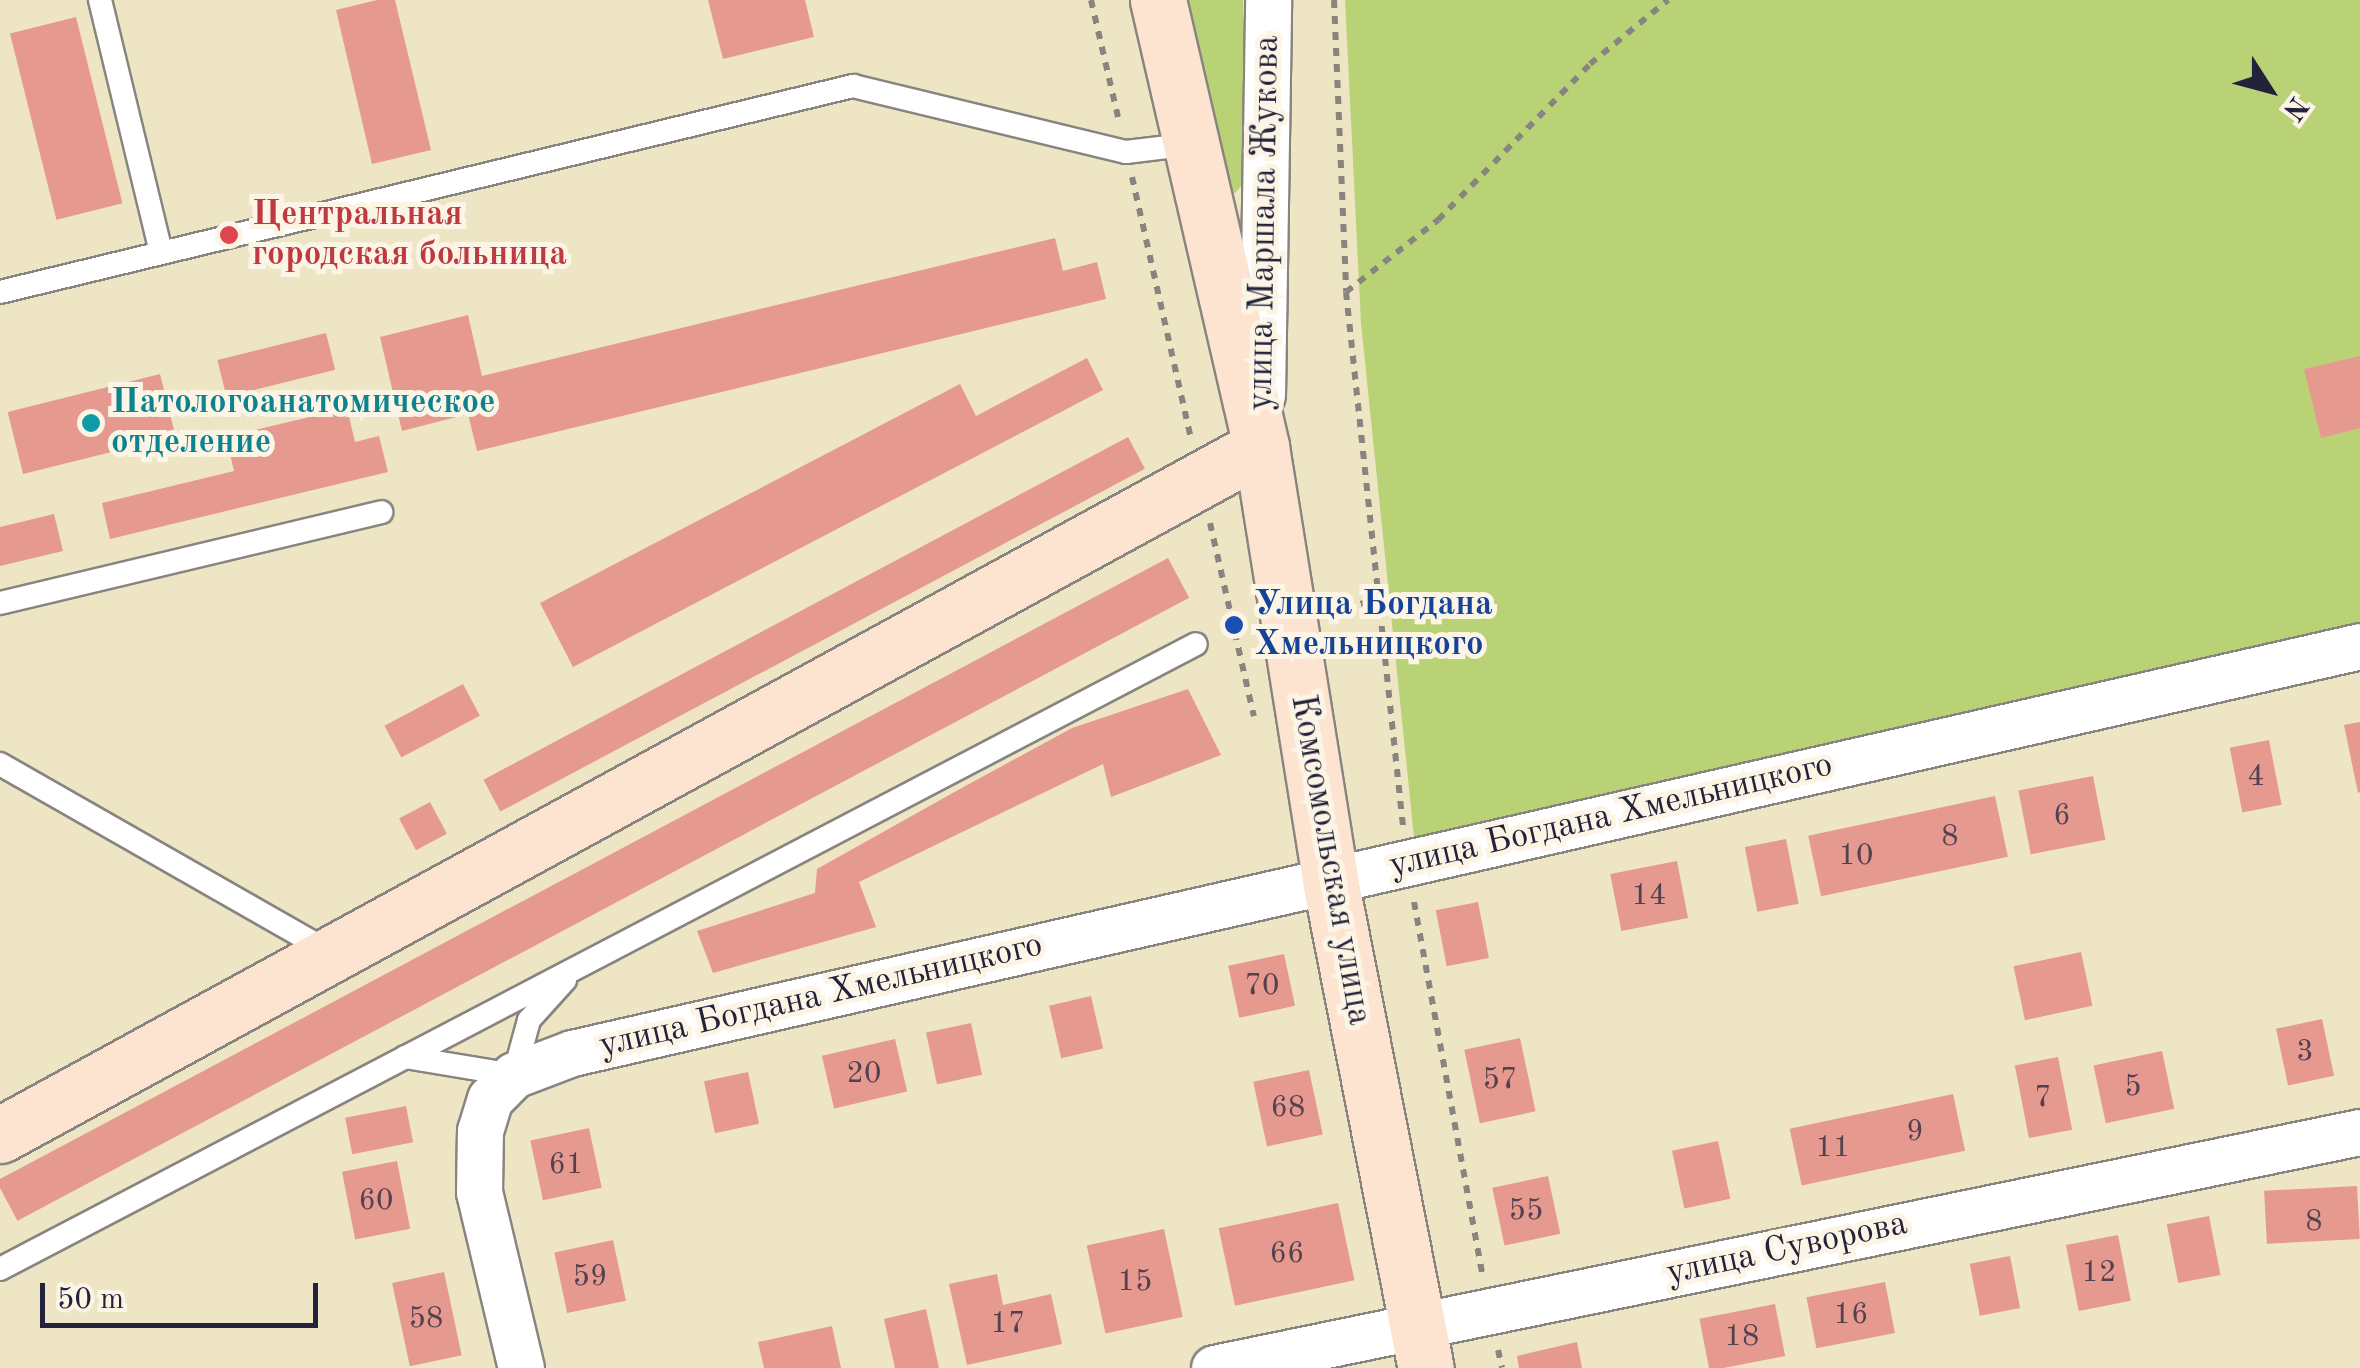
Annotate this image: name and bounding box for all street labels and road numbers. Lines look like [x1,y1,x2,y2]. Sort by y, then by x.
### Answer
street label: улица Маршала Жукова [1241,35,1289,411]
street label: Комсомольская улица [1280,692,1380,1028]
street label: улица Богдана Хмельницкого [1385,745,1837,887]
street label: улица Богдана Хмельницкого [595,925,1047,1067]
street label: улица Суворова [1663,1203,1911,1295]

